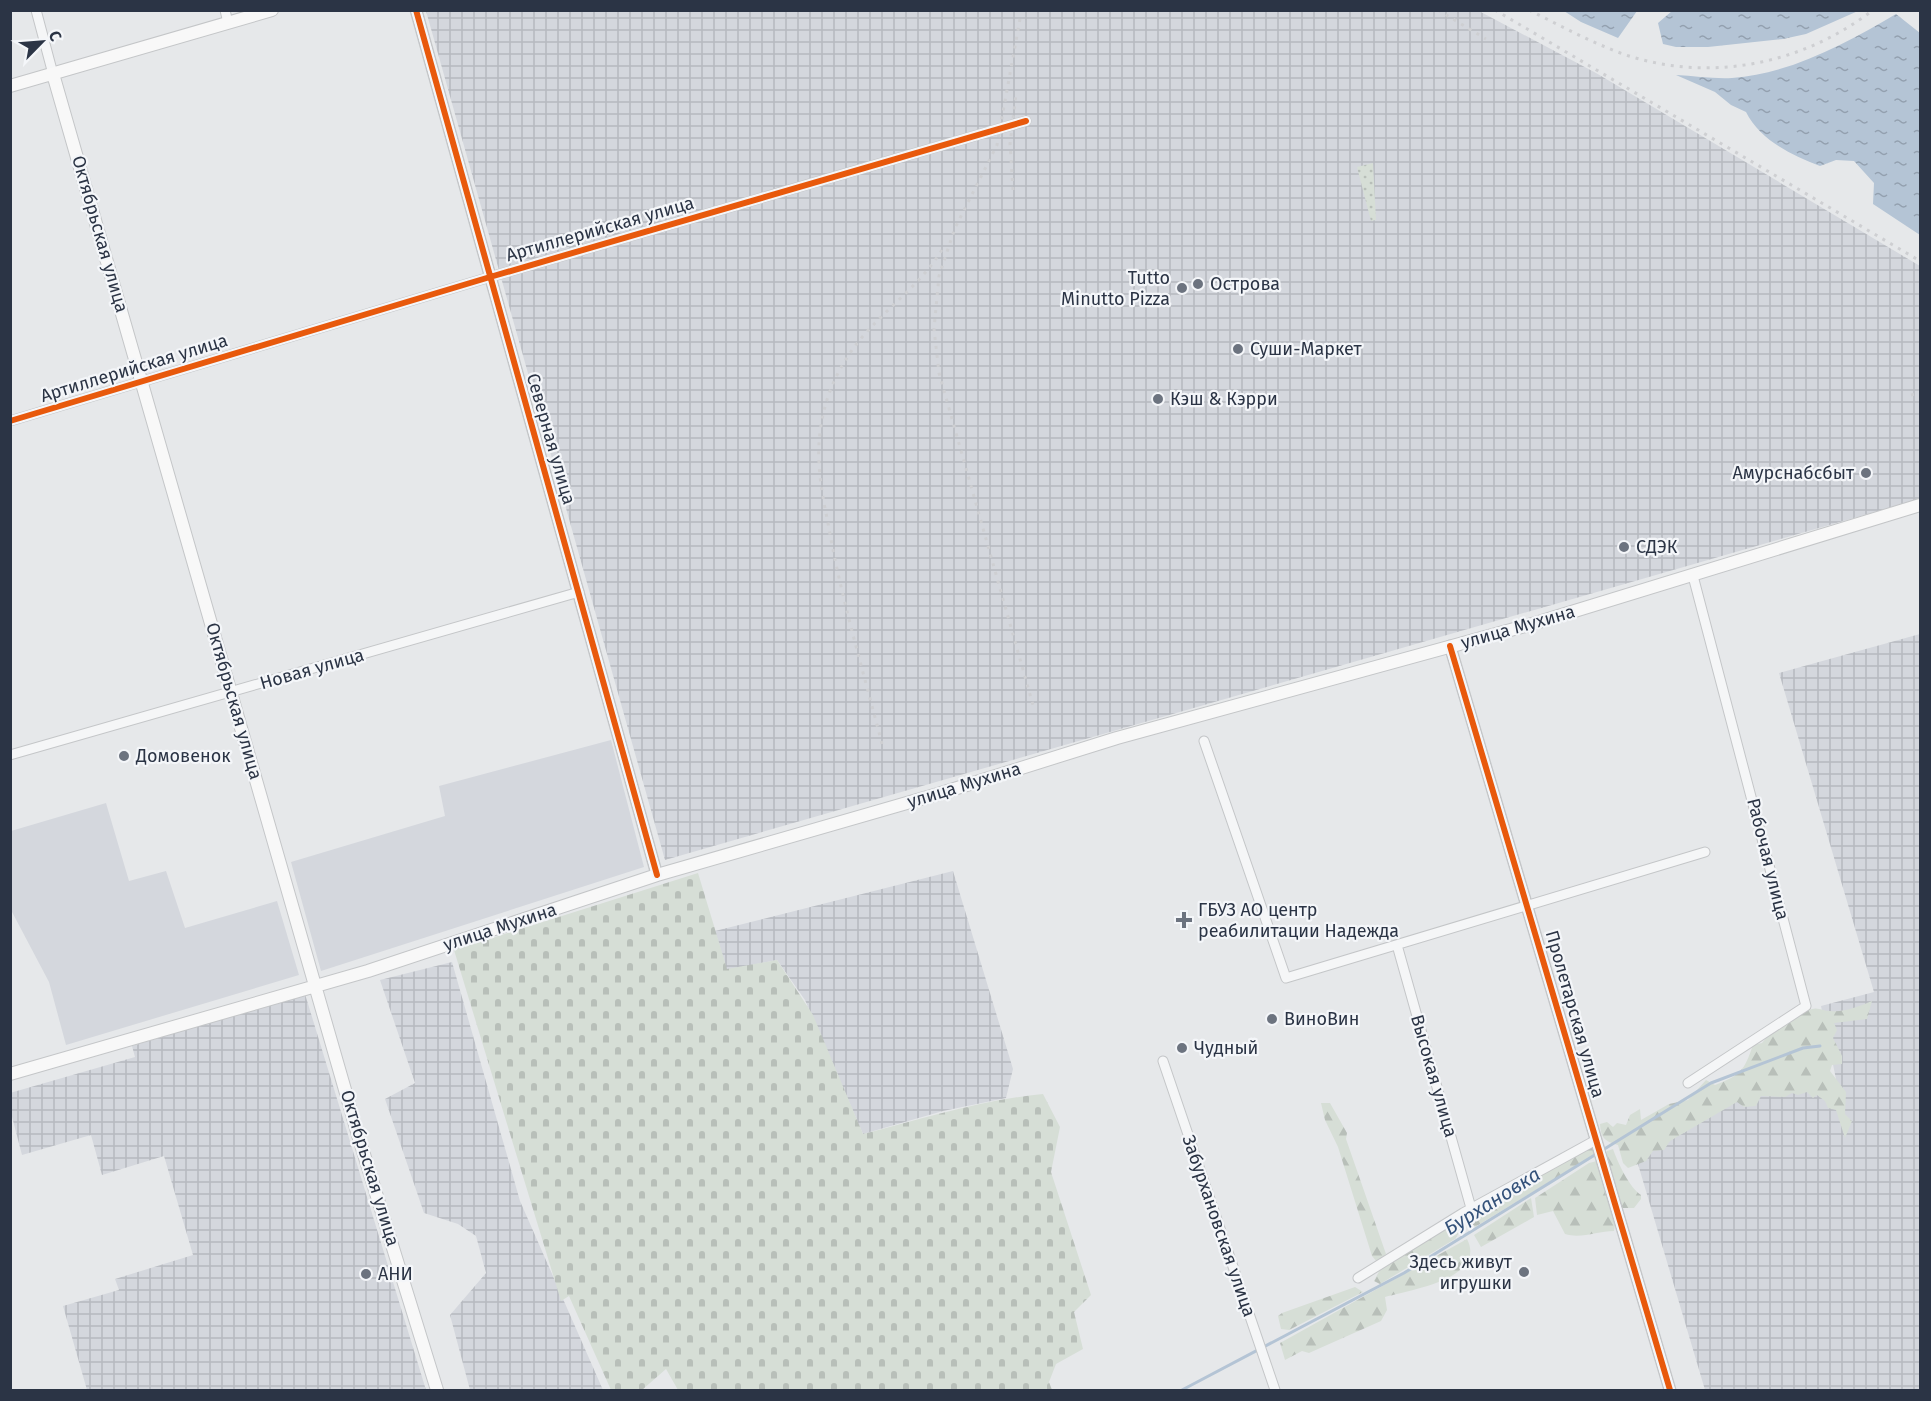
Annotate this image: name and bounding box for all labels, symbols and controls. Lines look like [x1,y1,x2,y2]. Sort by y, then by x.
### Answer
north arrow [12,12,72,72]
text: С [45,28,66,45]
street label: Октябрьская улица [67,153,133,315]
street label: Артиллерийская улица [503,192,697,266]
place label: Tutto Minutto Pizza [1061,267,1170,310]
place label: Острова [1210,273,1280,295]
marker: Острова [1191,277,1205,291]
marker: Tutto Minutto Pizza [1175,281,1189,295]
street label: Артиллерийская улица [38,329,230,407]
place label: Суши-Маркет [1250,338,1362,360]
marker: Суши-Маркет [1231,342,1245,356]
street label: Северная улица [522,371,580,507]
place label: Кэш & Кэрри [1170,388,1278,410]
marker: Кэш & Кэрри [1151,392,1165,406]
place label: Амурснабсбыт [1732,462,1855,484]
marker: Амурснабсбыт [1859,466,1873,480]
place label: СДЭК [1636,536,1678,558]
marker: СДЭК [1617,540,1631,554]
street label: улица Мухина [1458,600,1578,654]
street label: Октябрьская улица [201,620,267,782]
street label: Новая улица [257,644,367,694]
place label: Домовенок [135,745,231,767]
marker: Домовенок [117,749,131,763]
street label: улица Мухина [904,757,1024,813]
street label: Рабочая улица [1742,796,1794,922]
street label: улица Мухина [441,898,559,956]
place label: ГБУЗ АО центр реабилитации Надежда [1198,899,1399,942]
marker: ГБУЗ АО центр реабилитации Надежда [1175,911,1193,929]
street label: Пролетарская улица [1541,928,1609,1100]
place label: ВиноВин [1284,1008,1359,1030]
marker: ВиноВин [1265,1012,1279,1026]
street label: Высокая улица [1406,1012,1462,1140]
place label: Чудный [1194,1037,1258,1059]
marker: Чудный [1175,1041,1189,1055]
street label: Октябрьская улица [336,1087,404,1249]
street label: Забурхановская улица [1178,1132,1260,1320]
water label: Бурхановка [1439,1162,1545,1240]
place label: Здесь живут игрушки [1410,1251,1513,1294]
place label: АНИ [378,1263,413,1285]
marker: Здесь живут игрушки [1517,1265,1531,1279]
marker: АНИ [359,1267,373,1281]

